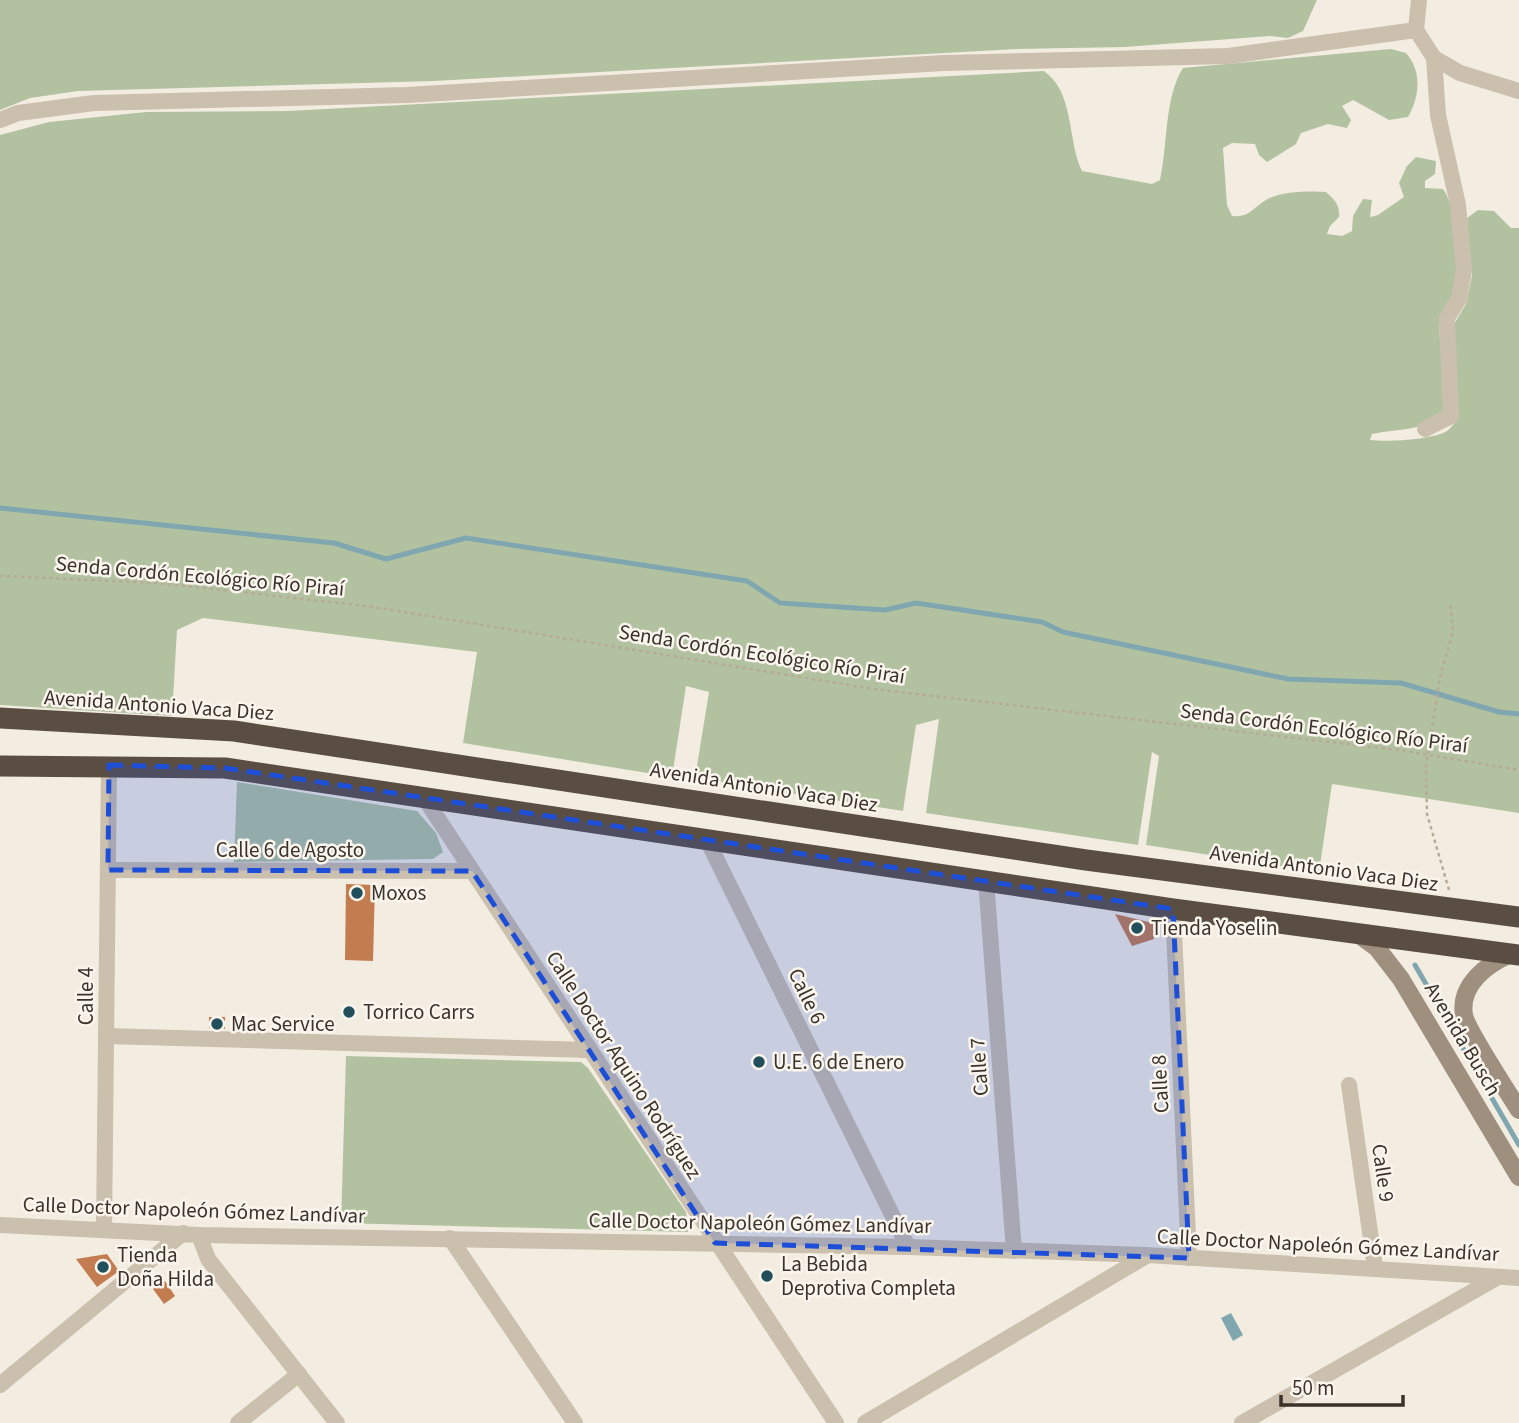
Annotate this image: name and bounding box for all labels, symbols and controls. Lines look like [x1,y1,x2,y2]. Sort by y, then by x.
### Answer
street label: Senda Cordón Ecológico Río Piraí [54,548,346,604]
street label: Senda Cordón Ecológico Río Piraí [617,617,908,692]
street label: Avenida Antonio Vaca Diez [43,682,275,728]
street label: Senda Cordón Ecológico Río Piraí [1178,695,1470,761]
street label: Avenida Antonio Vaca Diez [648,754,880,820]
street label: Calle 6 de Agosto [216,835,364,865]
street label: Avenida Antonio Vaca Diez [1208,837,1440,899]
place label: Moxos [371,878,427,908]
marker: Moxos [349,885,365,901]
place label: Tienda Yoselin [1151,913,1277,943]
marker: Tienda Yoselin [1129,920,1145,936]
street label: Calle Doctor Aquino Rodríguez [539,945,709,1185]
street label: Calle 6 [781,963,833,1029]
street label: Calle 4 [71,967,101,1025]
street label: Avenida Busch [1417,976,1509,1102]
place label: Torrico Carrs [363,997,475,1027]
marker: Torrico Carrs [341,1004,357,1020]
place label: Mac Service [231,1009,335,1039]
marker: Mac Service [209,1016,225,1032]
street label: Calle 7 [962,1037,996,1097]
place label: U.E. 6 de Enero [773,1047,904,1077]
marker: U.E. 6 de Enero [751,1054,767,1070]
street label: Calle 8 [1143,1054,1177,1114]
street label: Calle 9 [1364,1142,1402,1204]
street label: Calle Doctor Napoleón Gómez Landívar [22,1189,367,1231]
street label: Calle Doctor Napoleón Gómez Landívar [588,1205,932,1241]
street label: Calle Doctor Napoleón Gómez Landívar [1156,1221,1501,1269]
place label: Tienda Doña Hilda [117,1240,214,1294]
place label: La Bebida Deprotiva Completa [781,1249,956,1303]
marker: Tienda Doña Hilda [95,1259,111,1275]
marker: La Bebida Deprotiva Completa [759,1268,775,1284]
scale bar [1281,1364,1404,1408]
text: 50 m [1292,1373,1334,1403]

